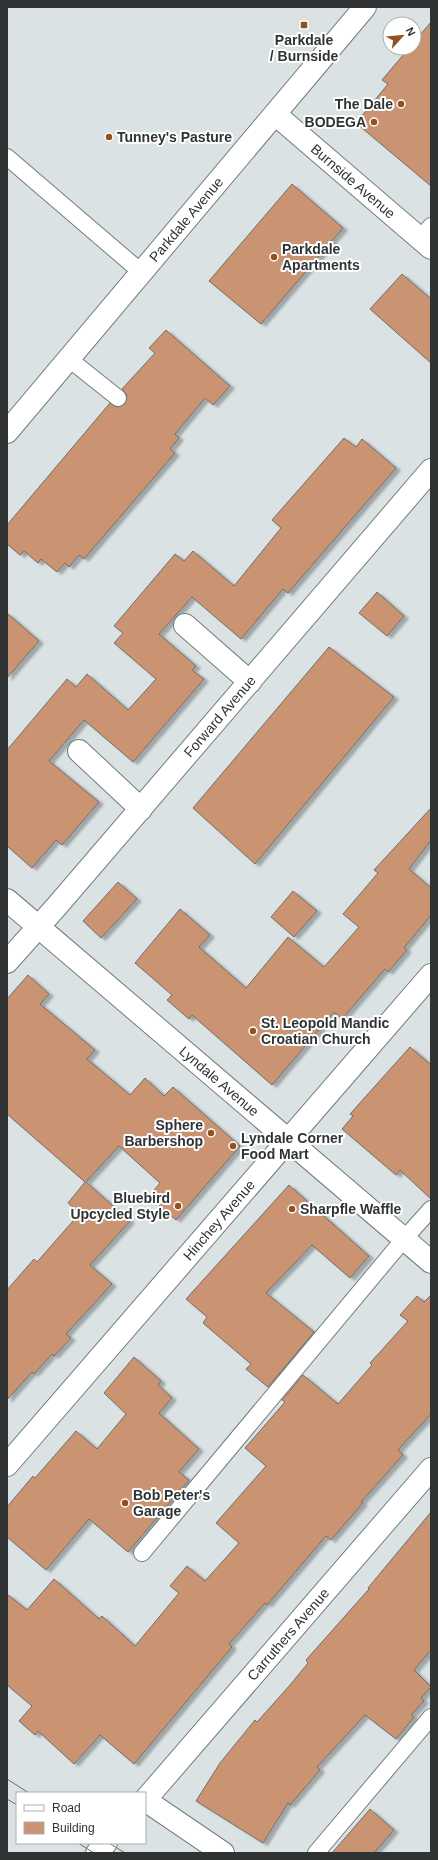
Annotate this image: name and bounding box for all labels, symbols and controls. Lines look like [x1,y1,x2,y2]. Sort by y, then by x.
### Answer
north arrow [382,16,422,56]
marker: Parkdale / Burnside [299,20,309,30]
text: N [404,25,418,38]
place label: Parkdale / Burnside [270,32,338,64]
place label: The Dale [335,96,393,112]
marker: The Dale [396,99,406,109]
place label: BODEGA [305,114,366,130]
marker: BODEGA [369,117,379,127]
place label: Tunney's Pasture [117,129,232,145]
marker: Tunney's Pasture [104,132,114,142]
street label: Burnside Avenue [308,141,399,222]
street label: Parkdale Avenue [146,174,226,265]
place label: Parkdale Apartments [282,241,360,273]
marker: Parkdale Apartments [269,252,279,262]
street label: Forward Avenue [181,672,259,760]
place label: St. Leopold Mandic Croatian Church [261,1015,390,1047]
marker: St. Leopold Mandic Croatian Church [248,1026,258,1036]
street label: Lyndale Avenue [176,1043,262,1120]
place label: Sphere Barbershop [124,1117,203,1149]
marker: Sphere Barbershop [206,1128,216,1138]
place label: Lyndale Corner Food Mart [241,1130,344,1162]
marker: Lyndale Corner Food Mart [228,1141,238,1151]
street label: Hinchey Avenue [180,1176,258,1263]
place label: Bluebird Upcycled Style [70,1190,170,1222]
marker: Bluebird Upcycled Style [173,1201,183,1211]
place label: Sharpfle Waffle [300,1201,402,1217]
marker: Sharpfle Waffle [287,1204,297,1214]
place label: Bob Peter's Garage [133,1487,210,1519]
marker: Bob Peter's Garage [120,1498,130,1508]
street label: Carruthers Avenue [244,1585,332,1684]
legend [16,1792,146,1844]
text: Road [52,1801,81,1815]
text: Building [52,1821,95,1835]

